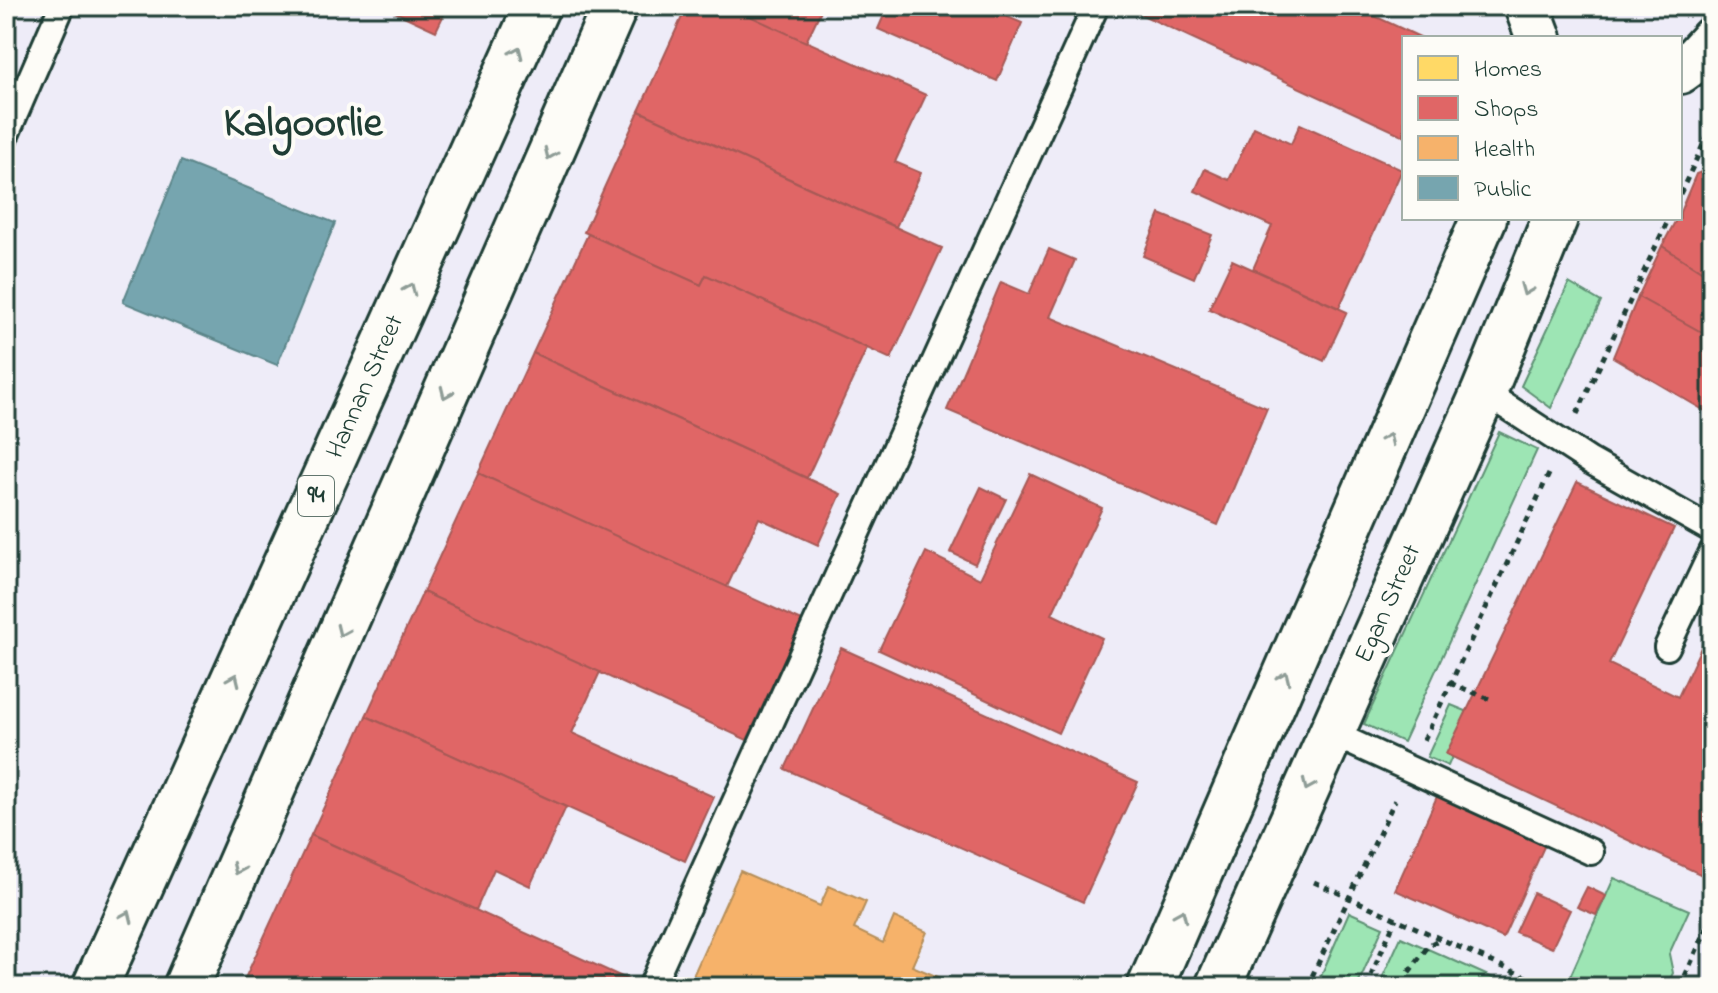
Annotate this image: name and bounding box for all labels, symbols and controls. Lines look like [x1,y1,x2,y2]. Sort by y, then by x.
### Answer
legend [1402,36,1682,220]
one-way arrow [507,46,523,60]
text: Homes [1474,53,1542,88]
text: Shops [1474,93,1539,128]
district label: Kalgoorlie [223,94,384,156]
text: Health [1474,133,1535,168]
one-way arrow [544,146,560,161]
text: Public [1474,173,1531,208]
one-way arrow [1519,282,1535,296]
one-way arrow [400,283,416,297]
street label: Hannan Street [317,309,415,465]
one-way arrow [440,384,456,399]
one-way arrow [1379,433,1395,447]
road number: 94 [298,476,334,516]
street label: Egan Street [1346,538,1432,669]
one-way arrow [336,623,352,637]
one-way arrow [1275,671,1291,685]
one-way arrow [224,673,240,687]
one-way arrow [1302,776,1318,791]
one-way arrow [232,861,248,875]
one-way arrow [1171,909,1187,924]
one-way arrow [117,910,133,924]

